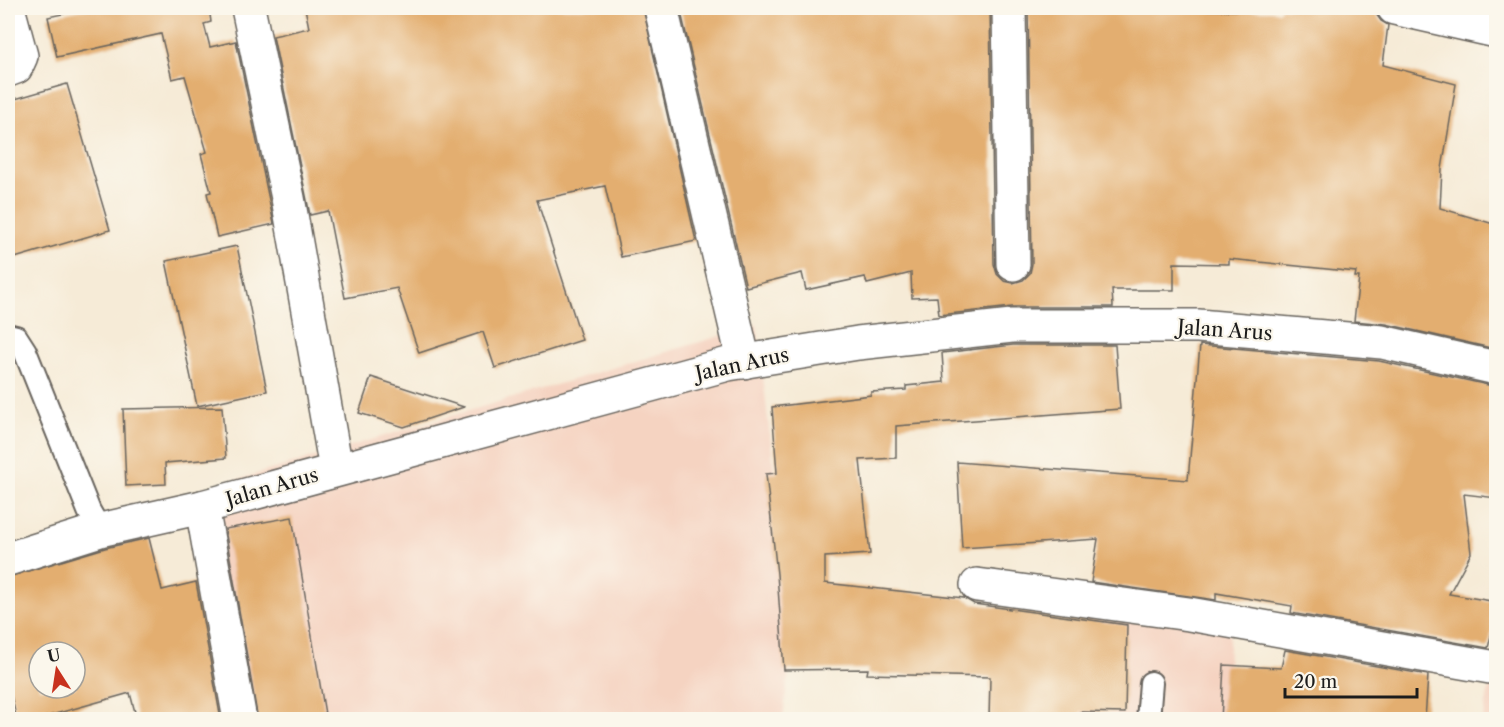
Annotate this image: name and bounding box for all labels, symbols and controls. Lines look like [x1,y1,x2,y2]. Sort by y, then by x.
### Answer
street label: Jalan Arus [1174,315,1273,345]
street label: Jalan Arus [690,342,791,386]
street label: Jalan Arus [220,462,321,512]
north arrow [27,640,87,700]
text: U [45,644,62,666]
scale bar [1285,661,1417,699]
text: 20 m [1294,671,1338,693]

